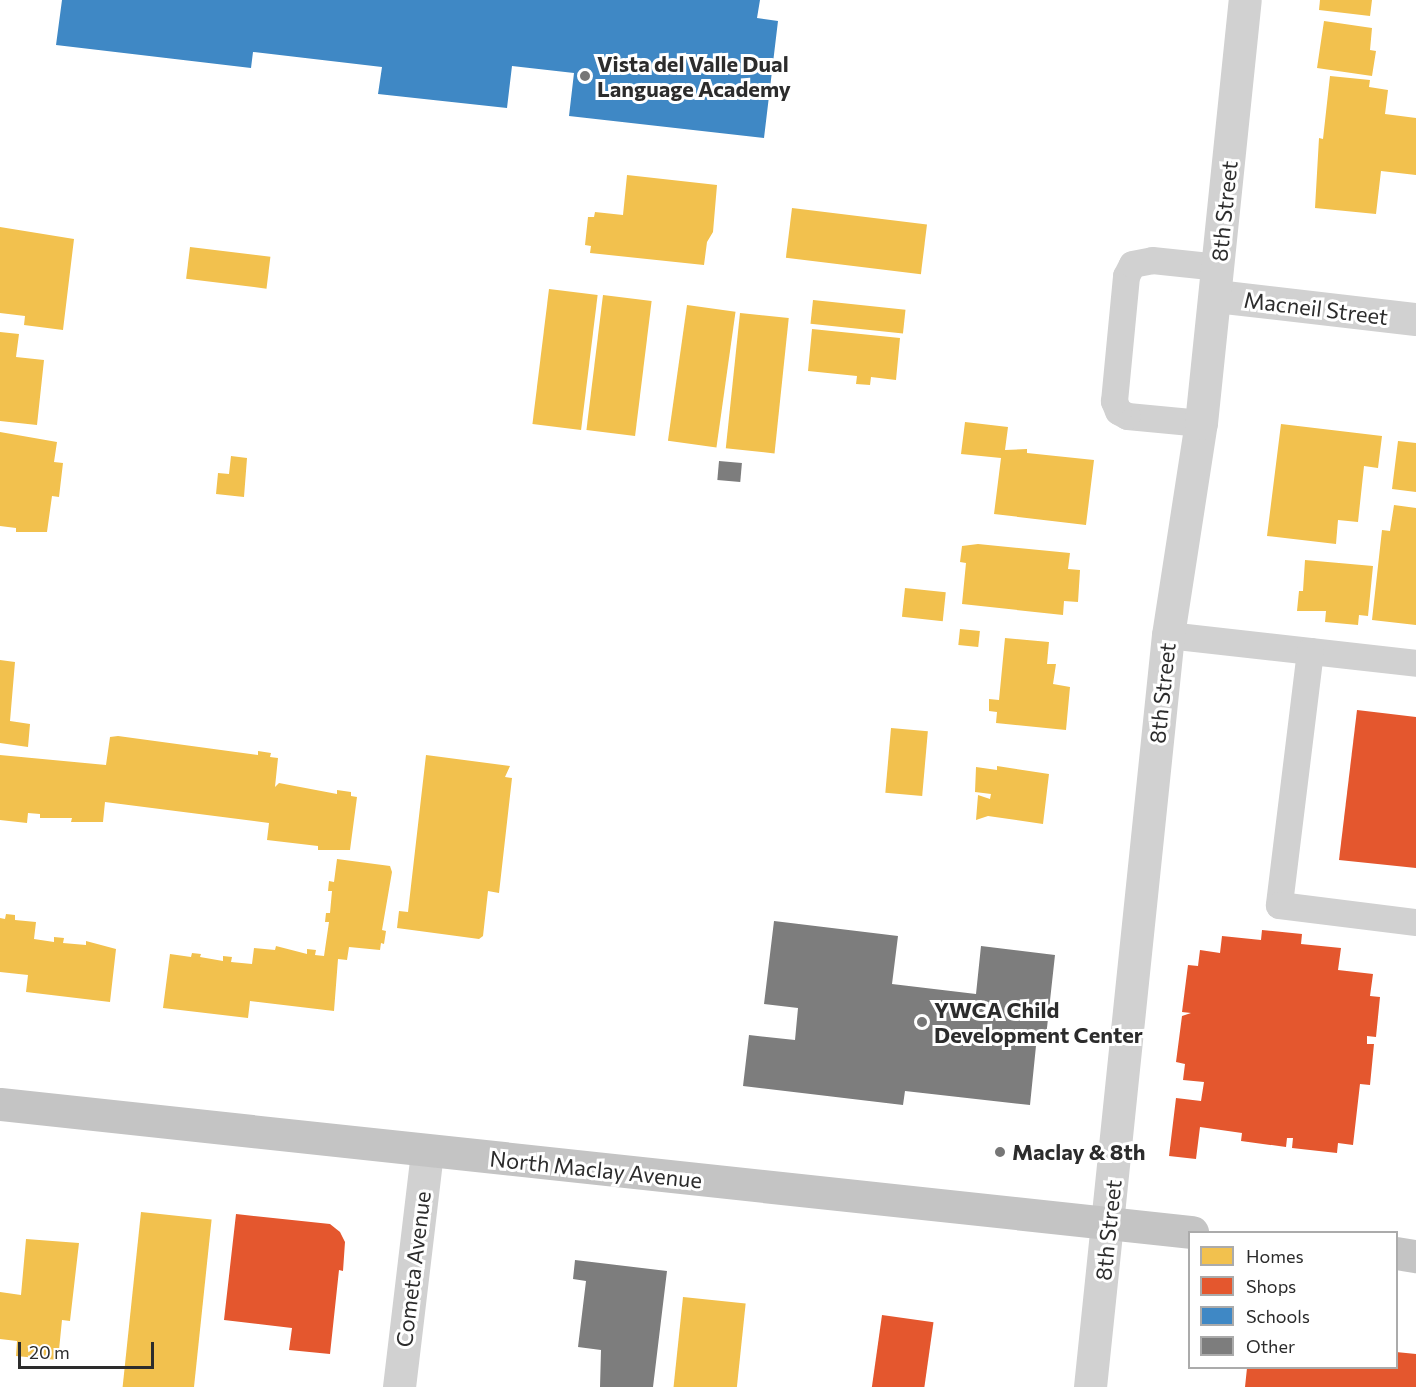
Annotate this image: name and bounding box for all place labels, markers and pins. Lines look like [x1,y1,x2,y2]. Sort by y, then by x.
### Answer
place label: Vista del Valle Dual Language Academy [597,50,791,101]
marker: Vista del Valle Dual Language Academy [578,69,592,83]
place label: YWCA Child Development Center [934,996,1143,1048]
marker: YWCA Child Development Center [915,1015,929,1029]
place label: Maclay & 8th [1012,1139,1145,1165]
marker: Maclay & 8th [993,1145,1007,1159]

